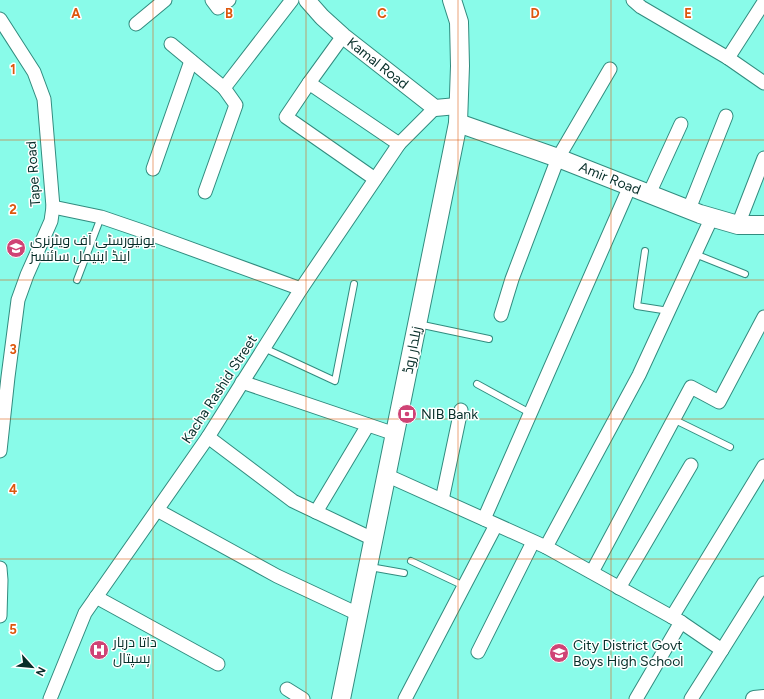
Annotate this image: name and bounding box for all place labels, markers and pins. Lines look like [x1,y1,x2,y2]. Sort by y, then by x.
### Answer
place label: یونیورسٹی آف ویٹرنری اینڈ اینیمل سائنسز [29,232,155,265]
school or university icon: یونیورسٹی آف ویٹرنری اینڈ اینیمل سائنسز [5,237,27,259]
bank icon: NIB Bank [396,403,418,425]
place label: NIB Bank [421,406,478,423]
place label: داتا دربار ہسپتال [112,634,157,668]
place label: City District Govt Boys High School [573,637,683,670]
hospital icon: داتا دربار ہسپتال [88,639,110,661]
school or university icon: City District Govt Boys High School [548,642,570,664]

